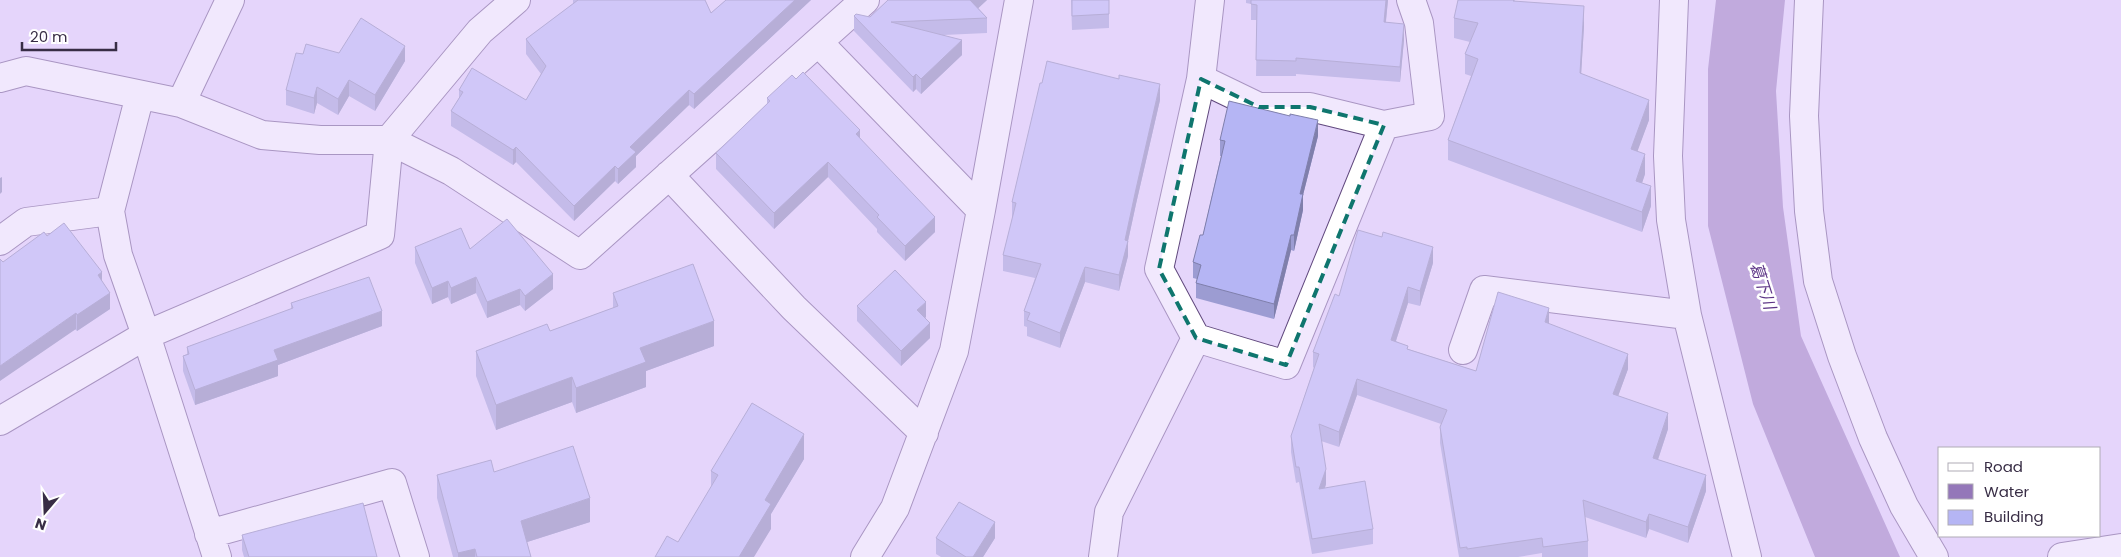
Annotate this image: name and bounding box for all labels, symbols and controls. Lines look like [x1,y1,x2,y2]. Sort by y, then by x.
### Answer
scale bar [22,20,116,52]
text: 20 m [30,26,68,47]
water label: 葛下川 [1745,260,1782,314]
legend [1938,447,2101,537]
text: Road [1984,456,2023,477]
text: Water [1984,481,2030,502]
north arrow [20,487,70,537]
text: Building [1984,506,2044,527]
text: N [33,513,49,535]

